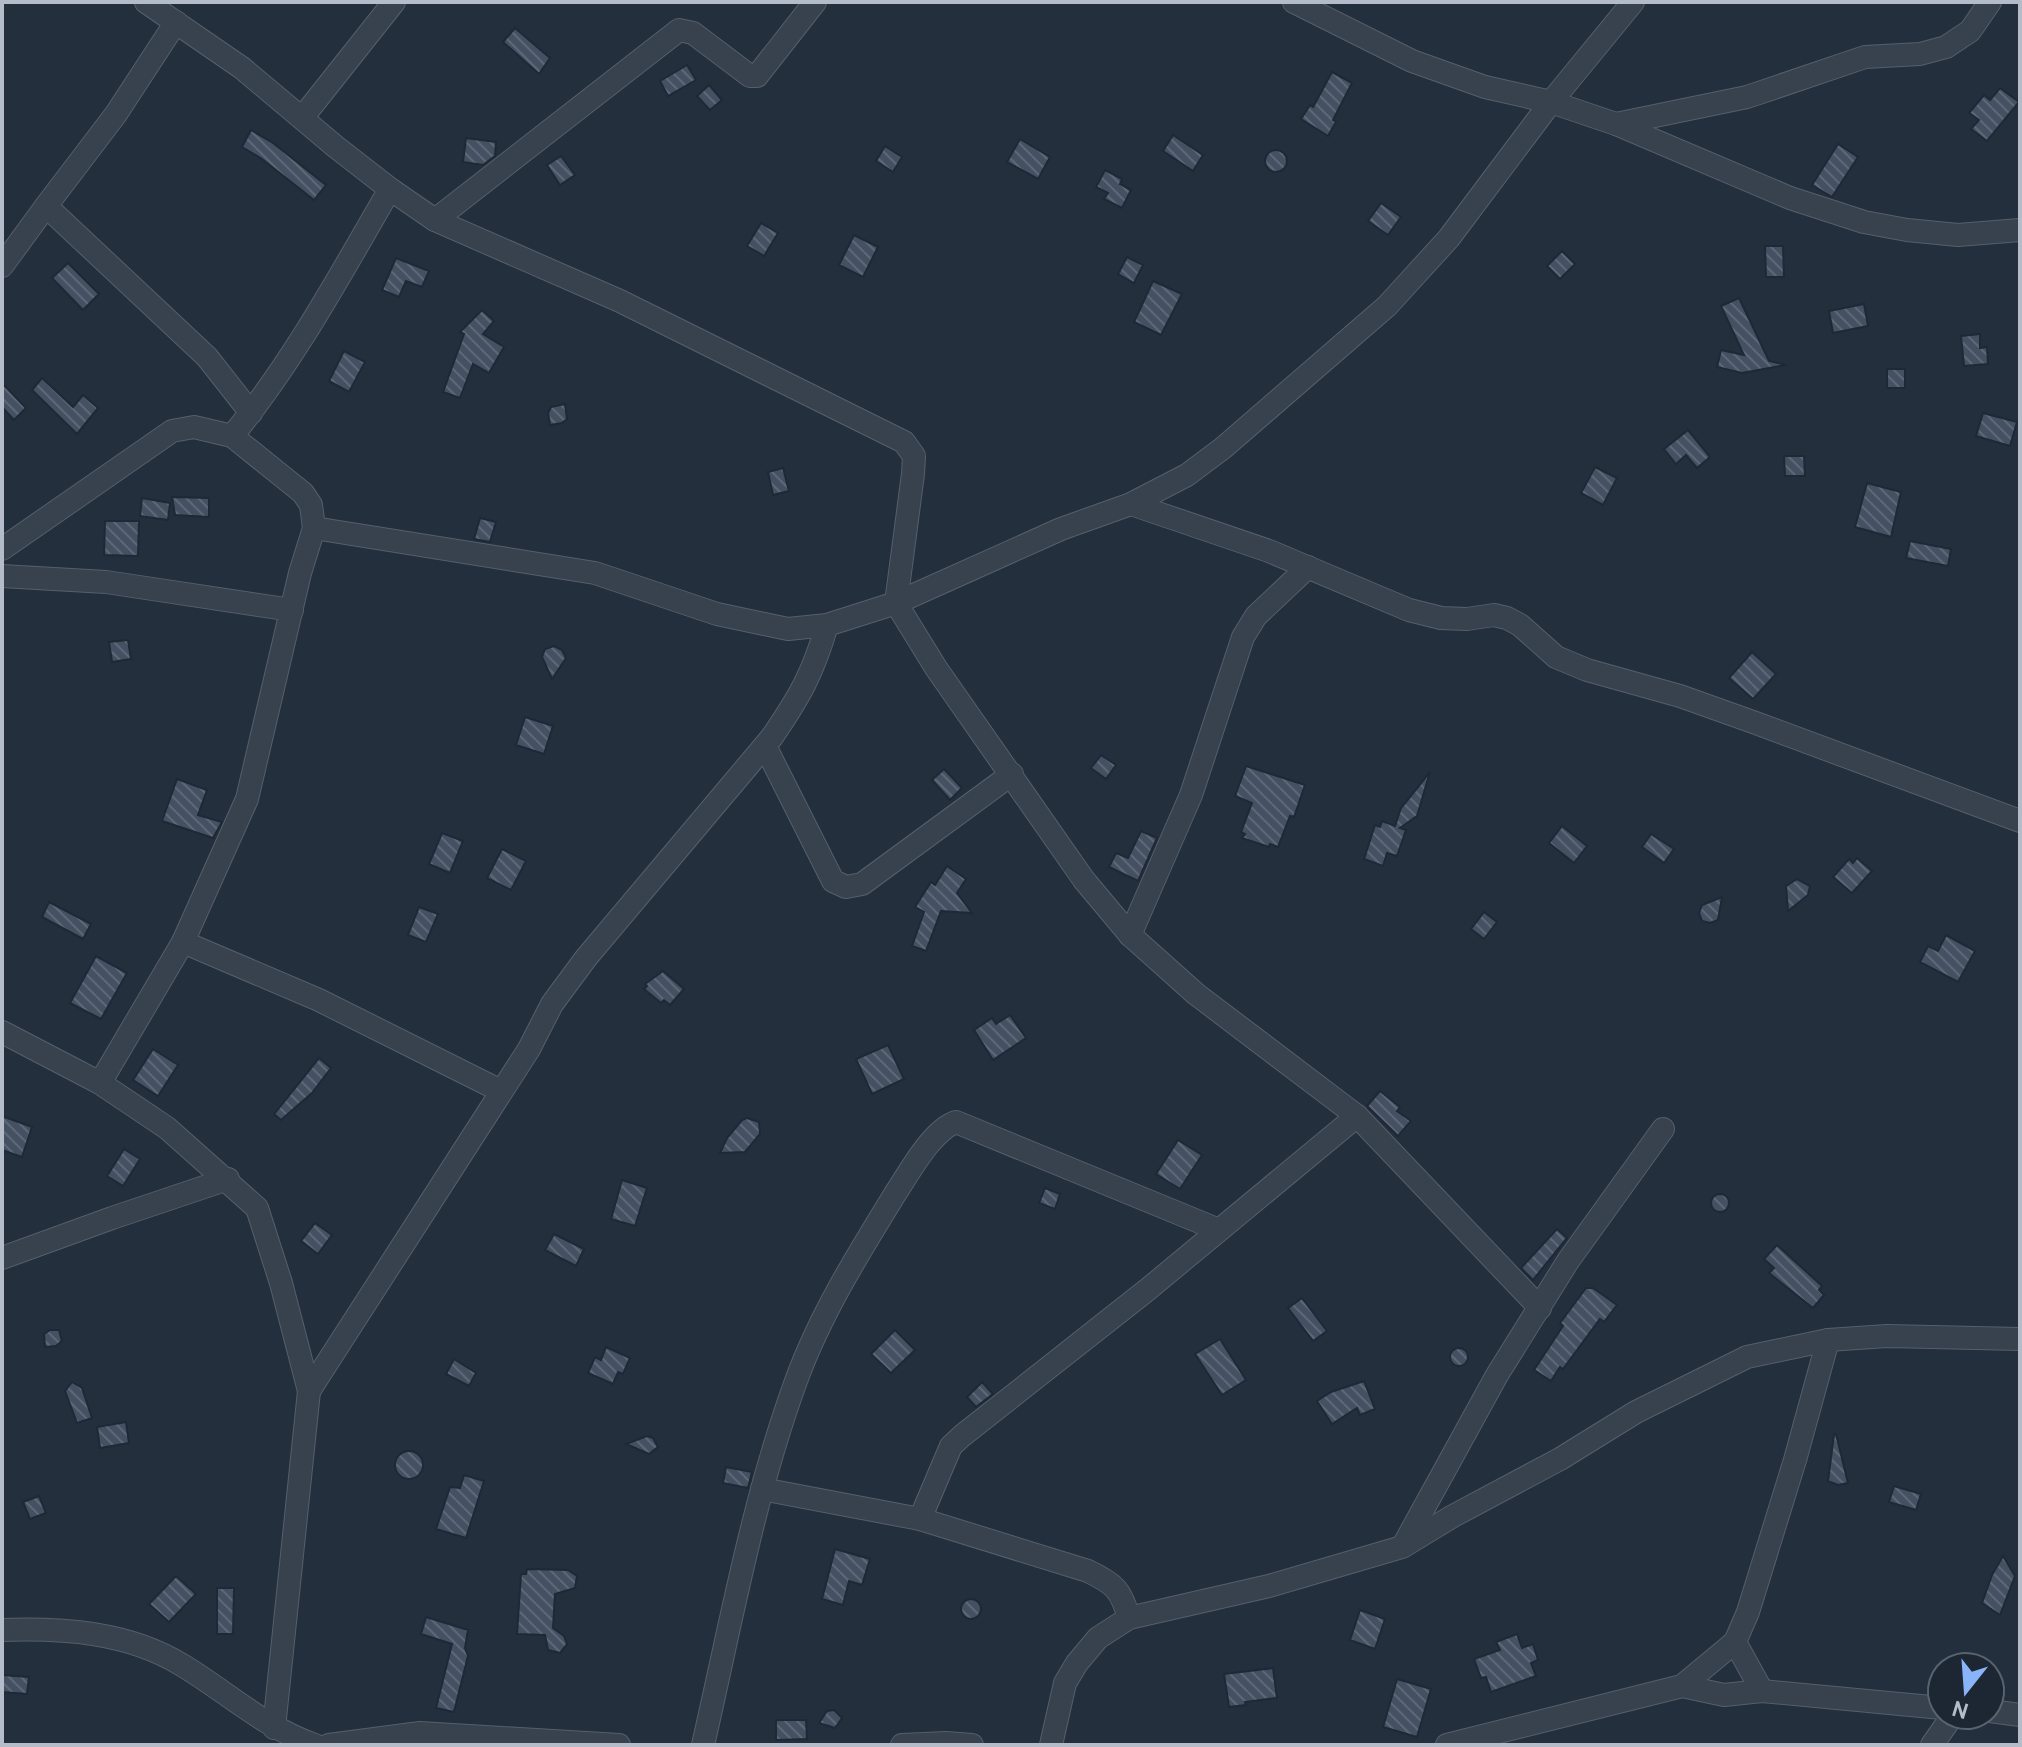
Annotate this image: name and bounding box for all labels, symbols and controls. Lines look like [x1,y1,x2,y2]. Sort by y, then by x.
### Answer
north arrow [1926,1651,2006,1731]
text: N [1949,1693,1972,1723]

